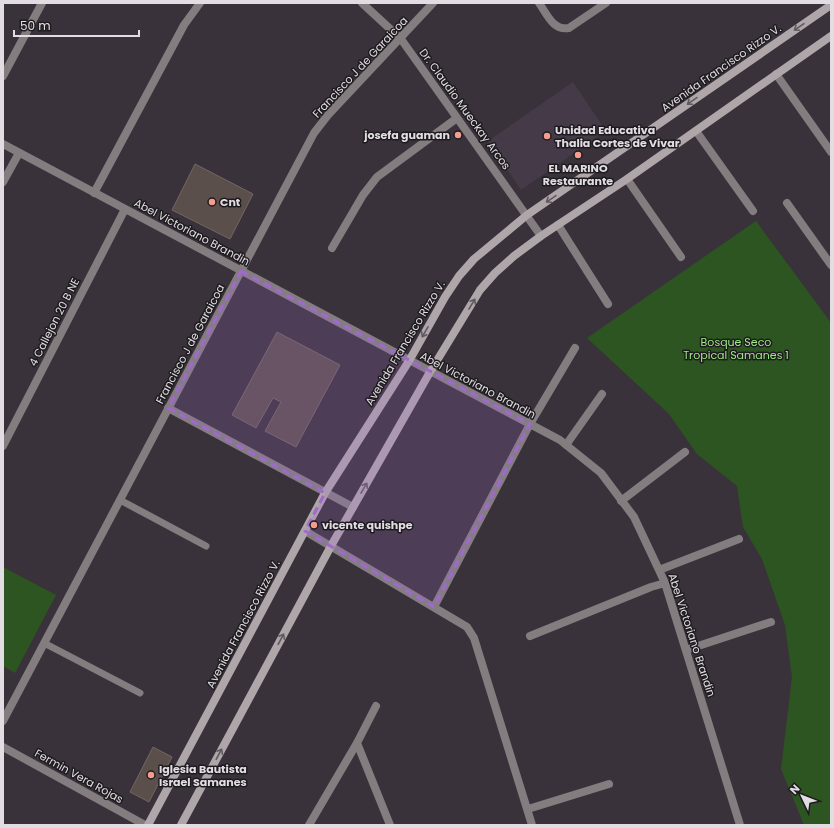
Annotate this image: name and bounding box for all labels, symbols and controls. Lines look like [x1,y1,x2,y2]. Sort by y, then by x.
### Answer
scale bar [14,12,139,38]
street label: Francisco J de Garaicoa [309,13,411,121]
text: 50 m [20,17,51,34]
street label: Avenida Francisco Rizzo V. [658,20,784,116]
one-way arrow [794,23,805,31]
street label: Dr. Claudio Mueckay Arcos [416,45,515,173]
one-way arrow [687,97,698,105]
place label: Unidad Educativa Thalia Cortes de Vivar [555,122,680,151]
place label: josefa guaman [363,127,450,143]
marker: josefa guaman [453,130,463,140]
marker: Unidad Educativa Thalia Cortes de Vivar [542,131,552,141]
marker: EL MARINO Restaurante [573,150,583,160]
place label: EL MARINO Restaurante [543,160,613,189]
place label: Cnt [220,194,241,210]
street label: Abel Victoriano Brandin [131,195,253,269]
one-way arrow [545,196,557,204]
marker: Cnt [207,197,217,207]
street label: 4 Callejon 20 B NE [25,275,83,369]
street label: Avenida Francisco Rizzo V. [361,278,449,408]
street label: Francisco J de Garaicoa [152,281,228,407]
one-way arrow [468,298,476,310]
one-way arrow [420,326,428,338]
park label: Bosque Seco Tropical Samanes 1 [683,334,789,363]
street label: Abel Victoriano Brandin [417,348,539,422]
one-way arrow [360,483,368,495]
place label: vicente quishpe [322,517,413,533]
marker: vicente quishpe [309,520,319,530]
street label: Avenida Francisco Rizzo V. [202,557,284,691]
street label: Abel Victoriano Brandin [664,571,720,699]
one-way arrow [278,633,285,645]
street label: Fermin Vera Rojas [32,745,126,807]
one-way arrow [216,748,224,760]
place label: Iglesia Bautista Israel Samanes [159,761,247,790]
marker: Iglesia Bautista Israel Samanes [146,770,156,780]
north arrow [782,776,822,816]
text: N [786,781,803,798]

